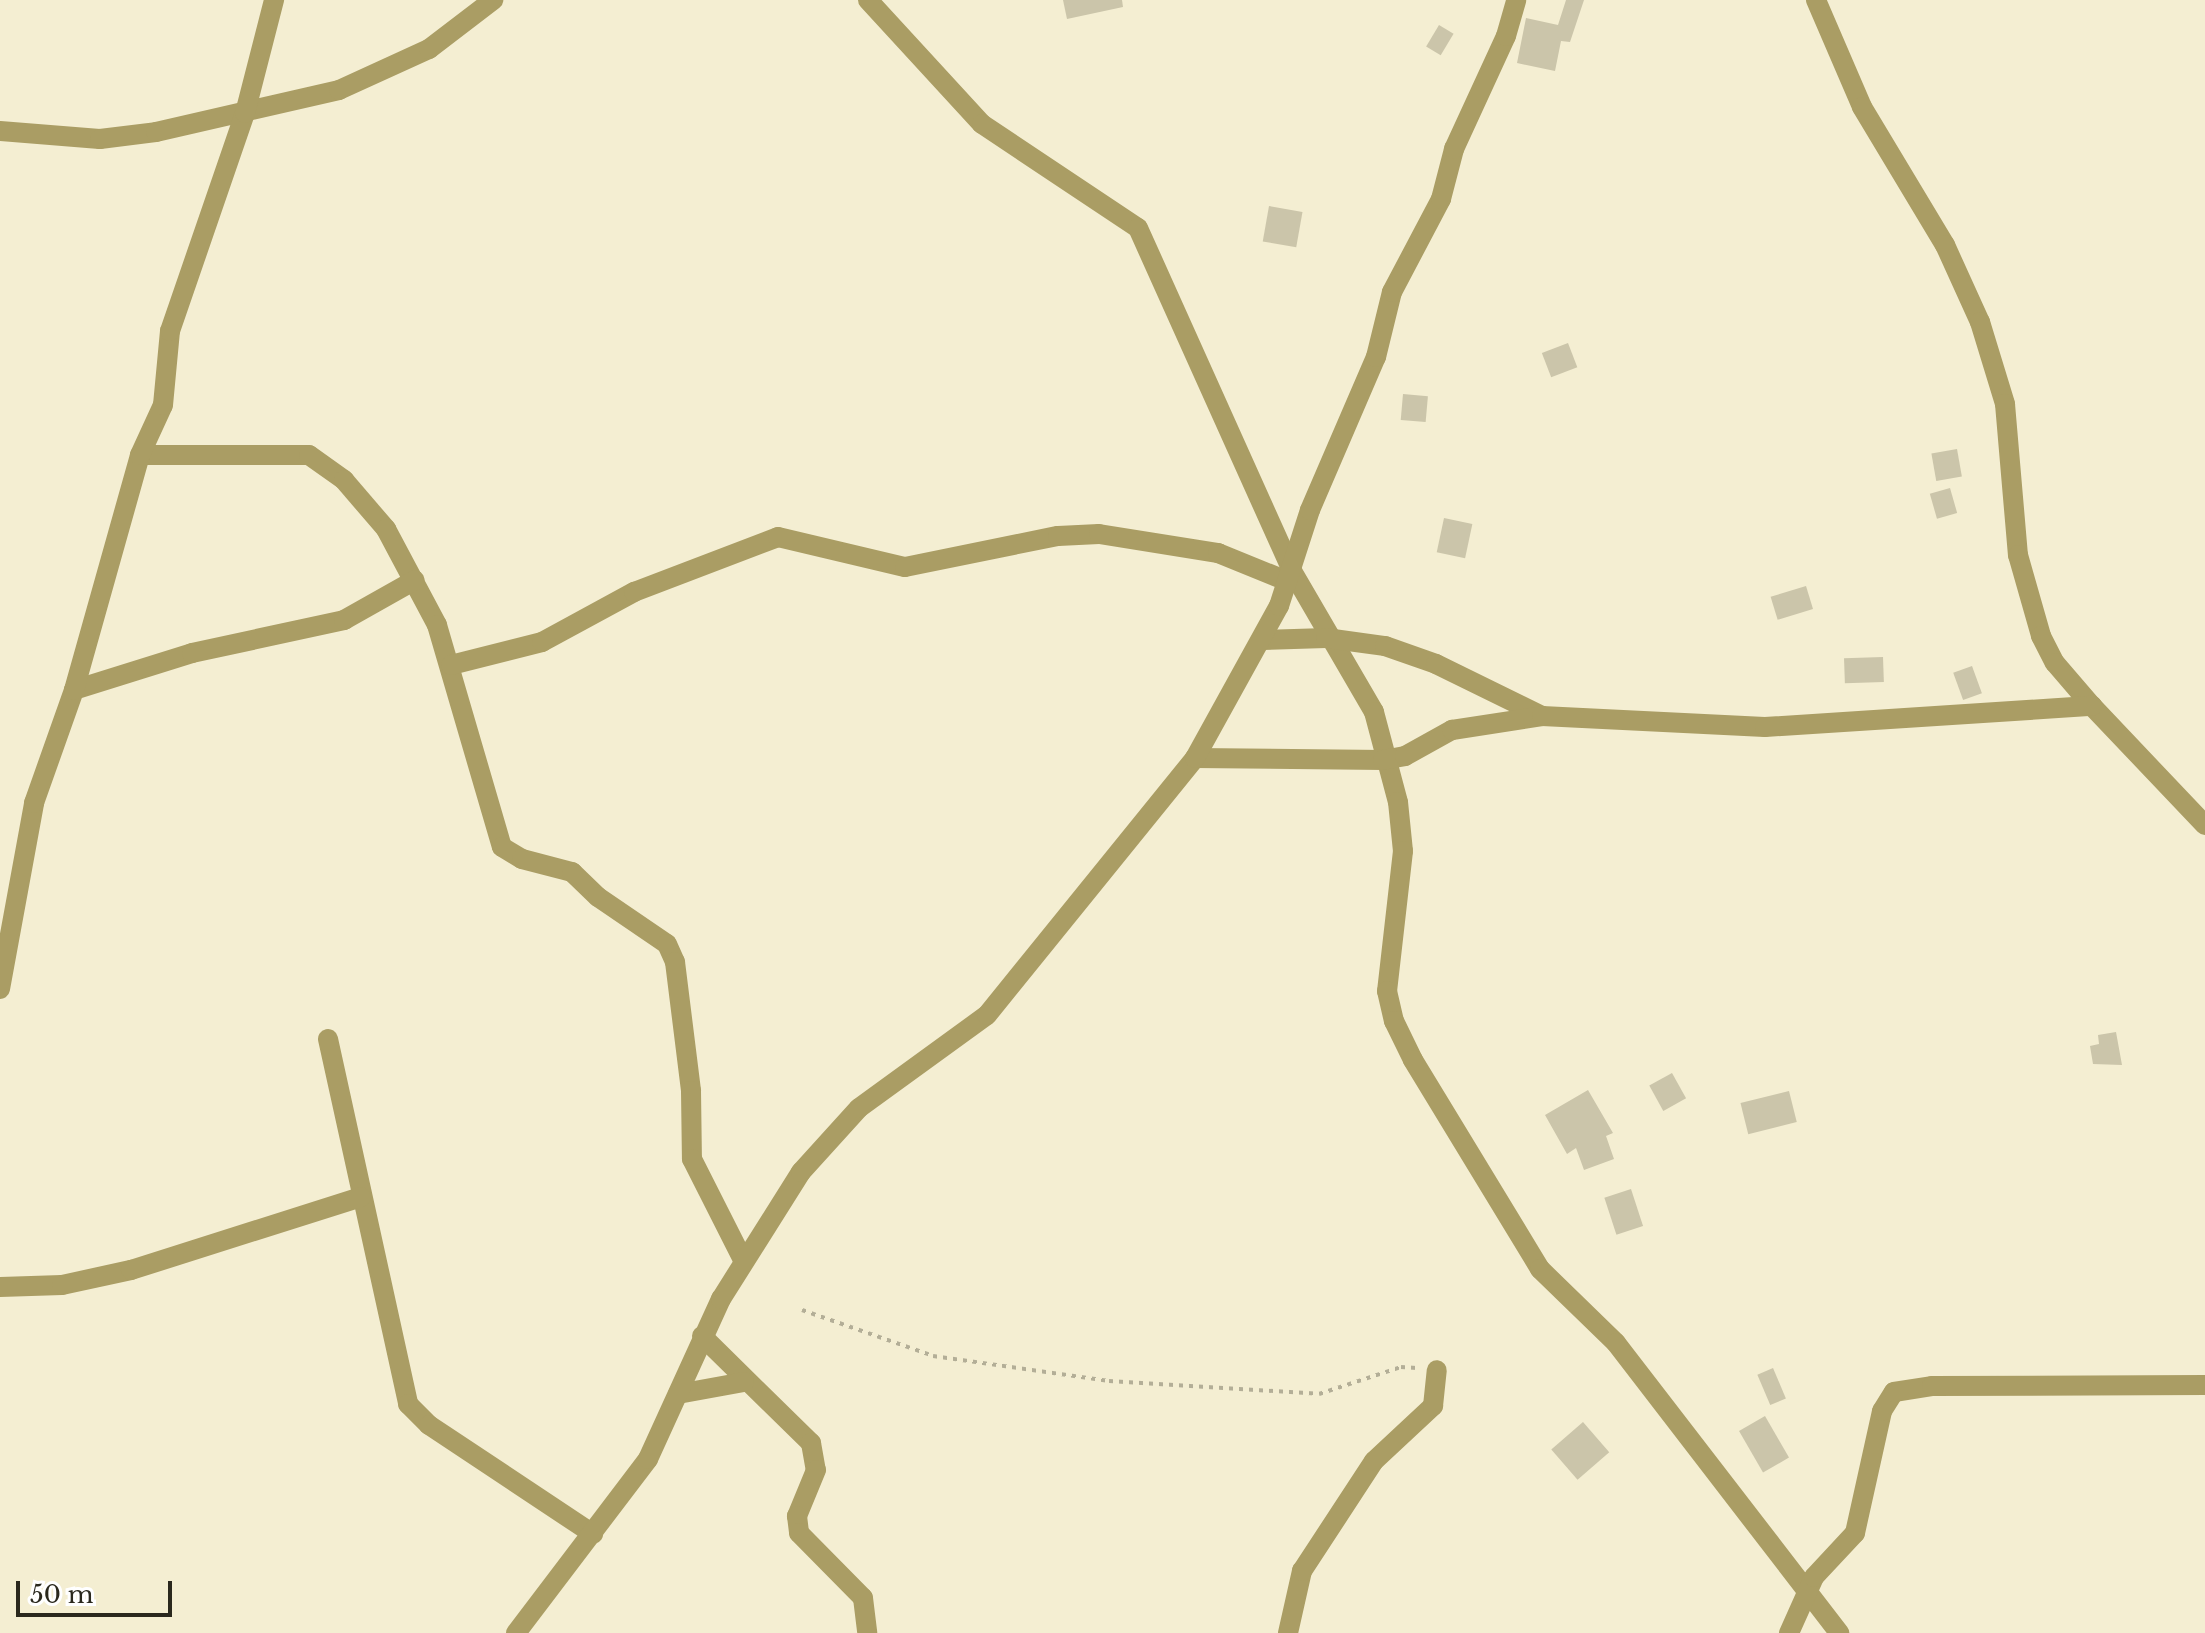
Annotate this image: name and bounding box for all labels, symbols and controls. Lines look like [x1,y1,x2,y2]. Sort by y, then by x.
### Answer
scale bar [20,1565,176,1615]
text: 50 m [30,1580,93,1609]

